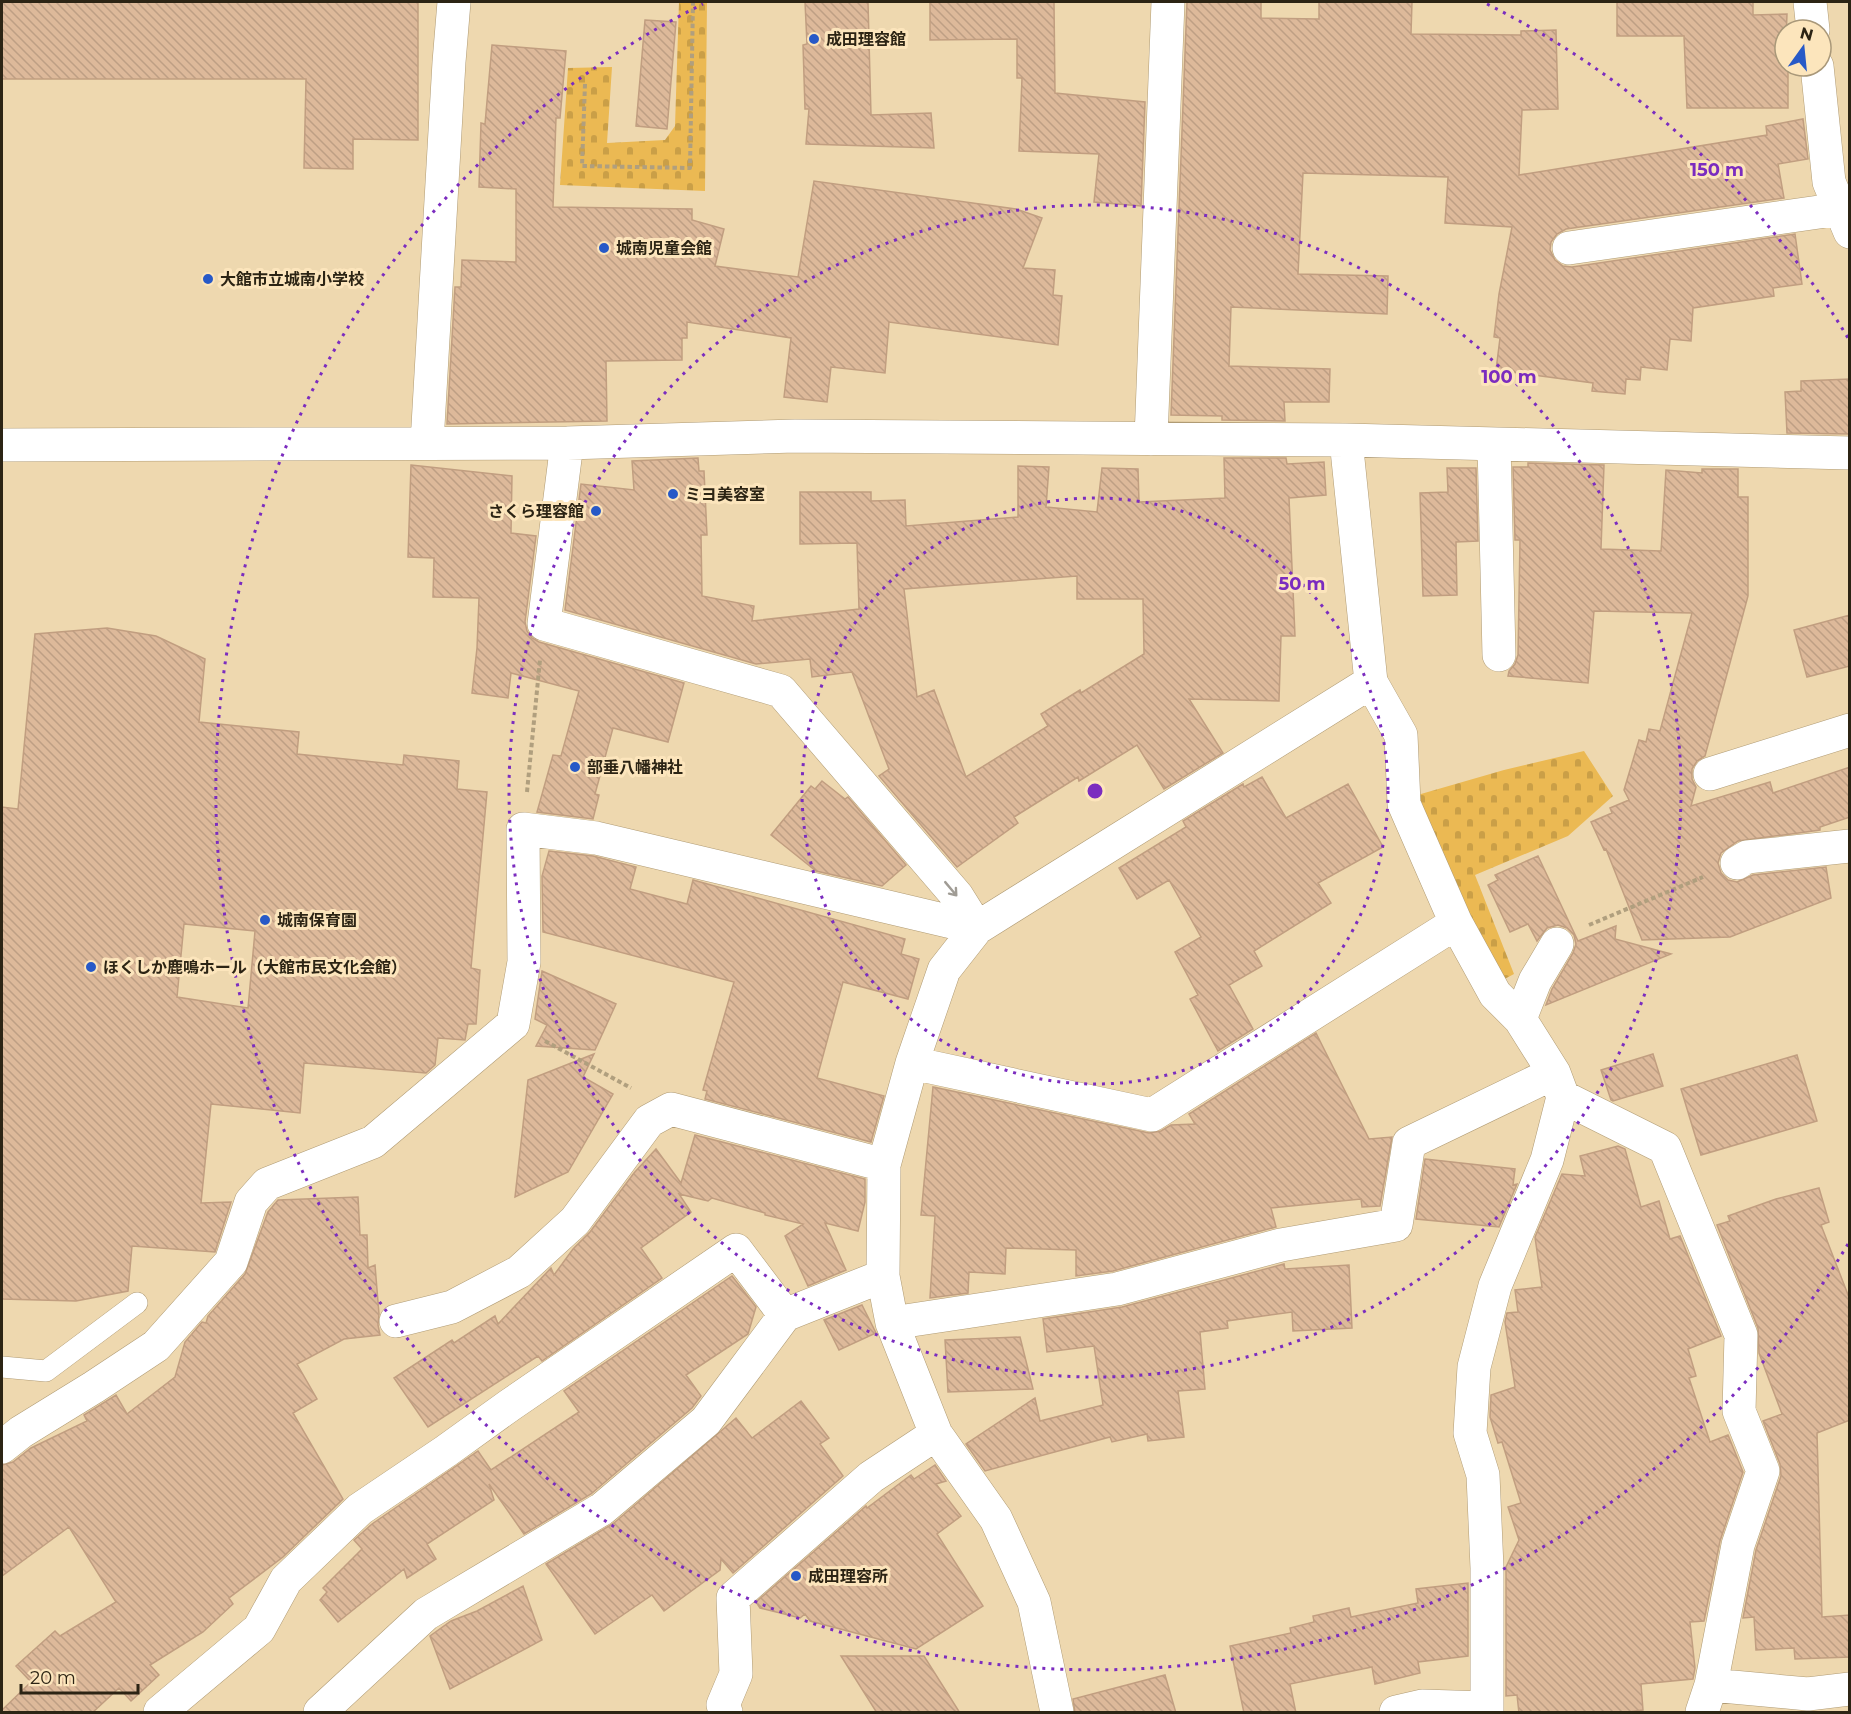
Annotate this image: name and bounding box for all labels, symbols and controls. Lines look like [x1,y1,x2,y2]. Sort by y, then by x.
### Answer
north arrow [1773,18,1833,78]
text: N [1798,23,1815,45]
place label: 成田理容館 [826,30,906,49]
marker: 成田理容館 [807,32,821,46]
text: 150 m [1690,159,1744,181]
place label: 城南児童会館 [616,239,712,258]
marker: 城南児童会館 [597,241,611,255]
place label: 大館市立城南小学校 [220,270,364,289]
marker: 大館市立城南小学校 [201,272,215,286]
text: 100 m [1481,366,1537,388]
place label: ミヨ美容室 [685,485,765,504]
marker: ミヨ美容室 [666,487,680,501]
place label: さくら理容館 [488,502,584,521]
marker: さくら理容館 [589,504,603,518]
text: 50 m [1279,573,1325,595]
place label: 部垂八幡神社 [587,758,683,777]
marker: 部垂八幡神社 [568,760,582,774]
centre of rings [1085,781,1105,801]
one-way arrow [944,881,958,897]
place label: 城南保育園 [277,911,357,930]
marker: 城南保育園 [258,913,272,927]
place label: ほくしか鹿鳴ホール（大館市民文化会館） [103,958,407,977]
marker: ほくしか鹿鳴ホール（大館市民文化会館） [84,960,98,974]
place label: 成田理容所 [808,1567,888,1586]
marker: 成田理容所 [789,1569,803,1583]
scale bar [21,1657,138,1695]
text: 20 m [30,1667,76,1689]

